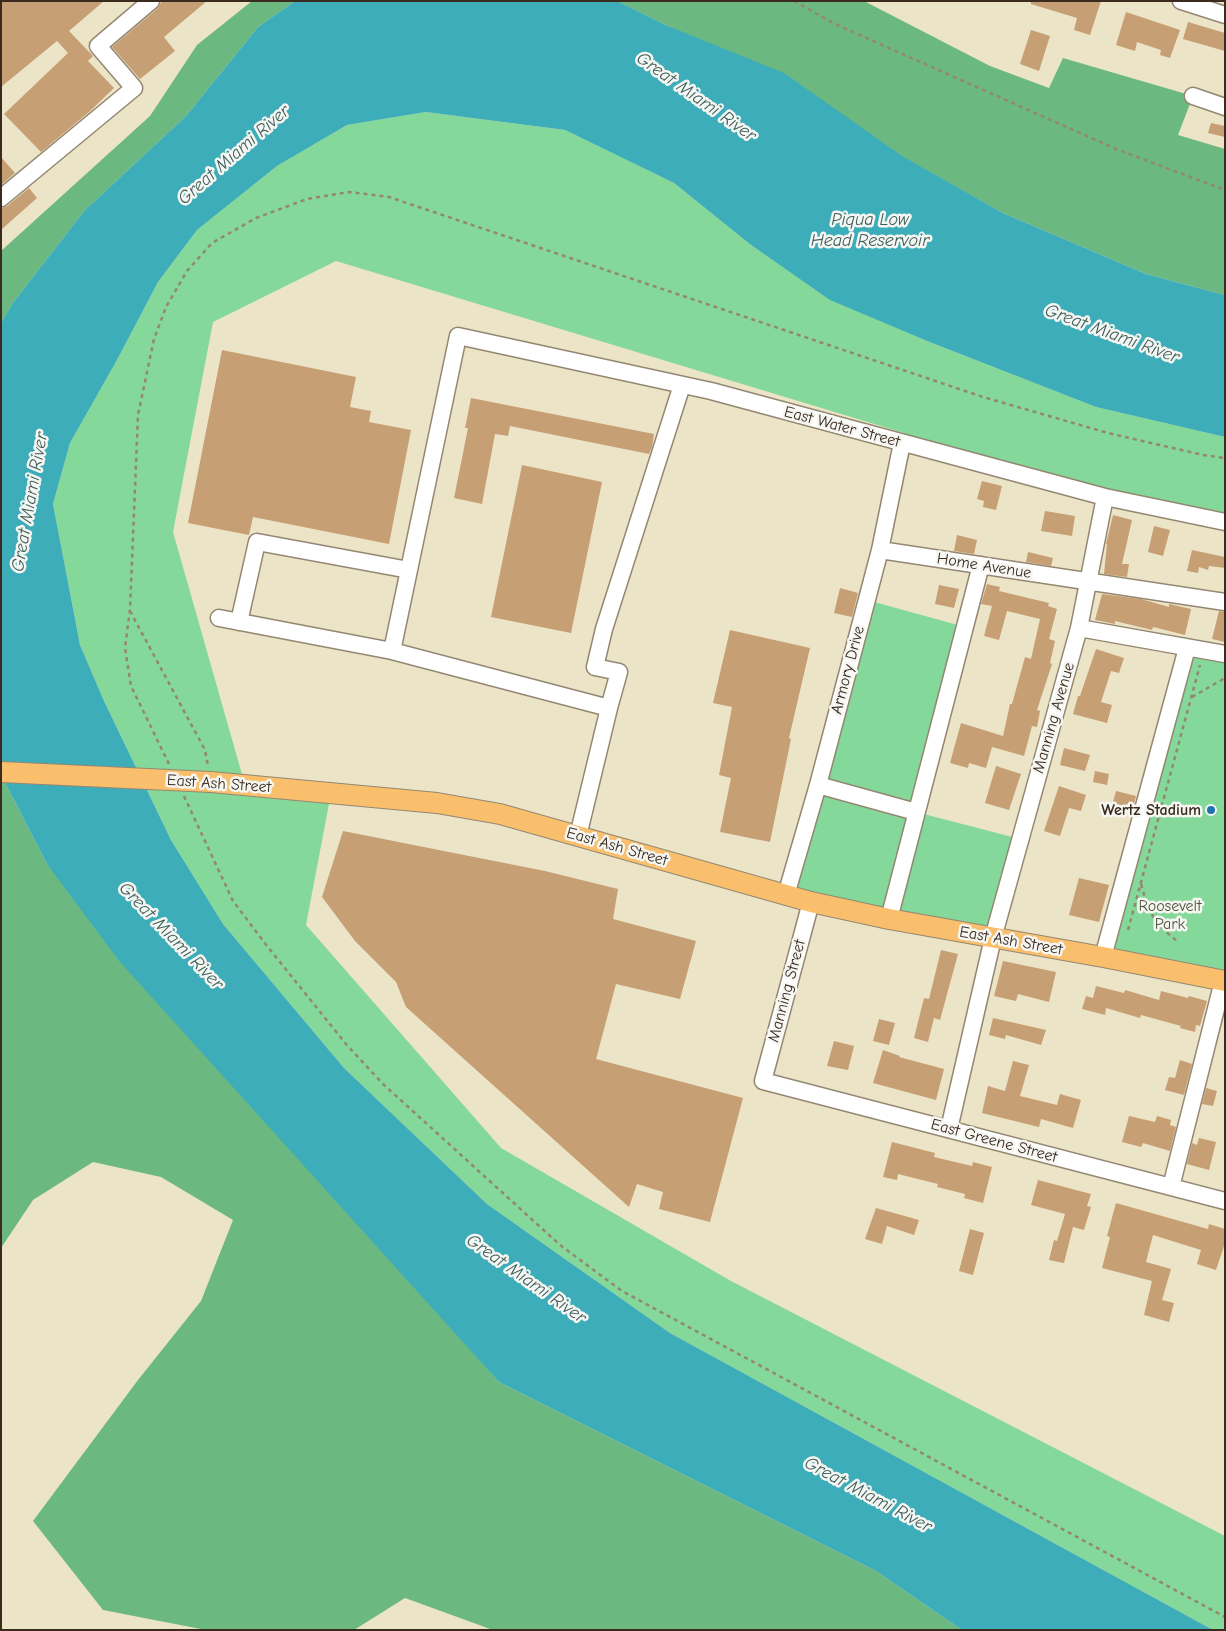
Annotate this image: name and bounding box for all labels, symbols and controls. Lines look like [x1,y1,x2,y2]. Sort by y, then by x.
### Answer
water label: Great Miami River [632,48,760,146]
water label: Great Miami River [174,100,294,210]
water label: Piqua Low Head Reservoir [811,209,929,252]
water label: Great Miami River [1042,300,1182,368]
street label: East Water Street [782,402,902,452]
water label: Great Miami River [7,430,53,574]
street label: Home Avenue [935,549,1033,583]
street label: Armory Drive [827,624,869,716]
street label: Manning Avenue [1029,660,1079,776]
street label: East Ash Street [166,771,272,797]
place label: Wertz Stadium [1101,800,1201,820]
marker: Wertz Stadium [1205,804,1217,816]
street label: East Ash Street [564,823,670,871]
water label: Great Miami River [114,878,228,994]
park label: Roosevelt Park [1138,896,1202,934]
street label: East Ash Street [958,922,1064,960]
street label: Manning Street [764,937,810,1045]
street label: East Greene Street [929,1115,1059,1167]
water label: Great Miami River [462,1230,590,1328]
water label: Great Miami River [800,1452,936,1538]

